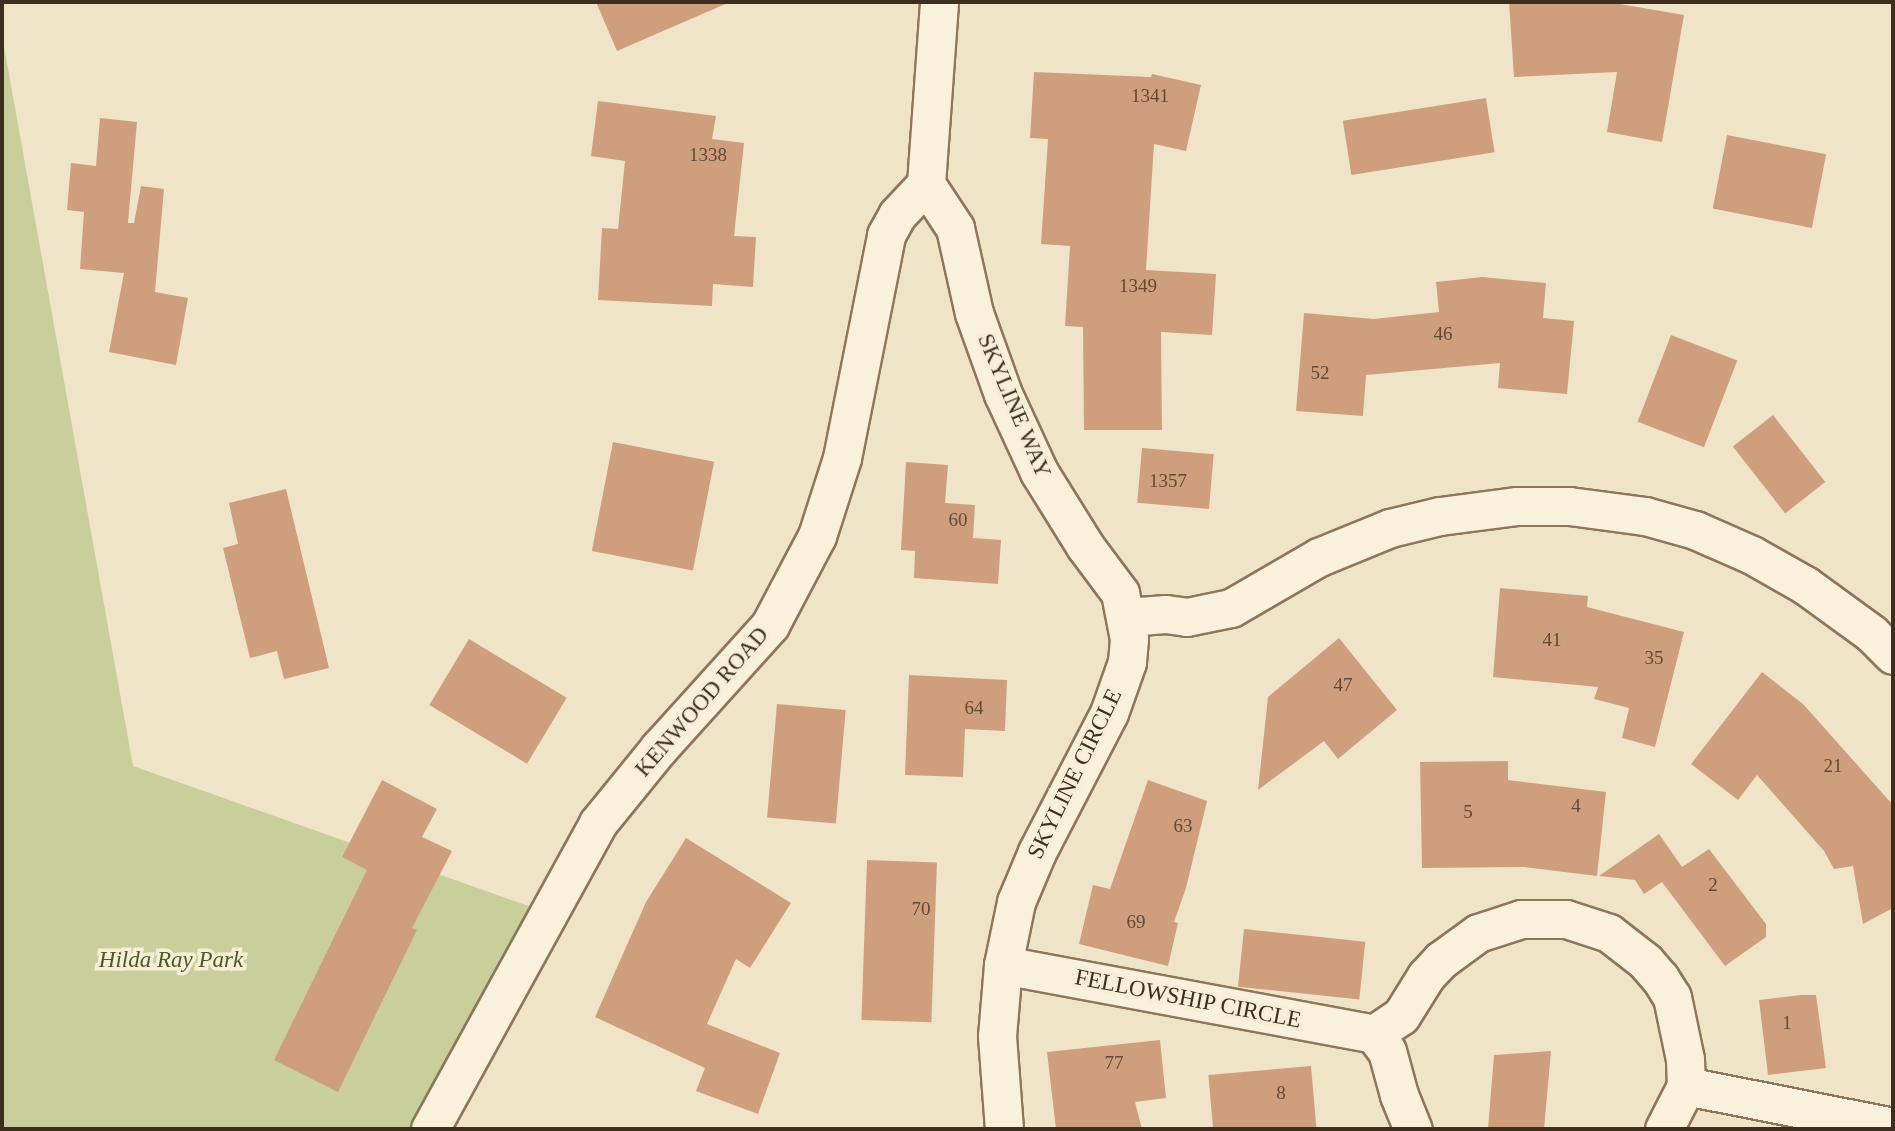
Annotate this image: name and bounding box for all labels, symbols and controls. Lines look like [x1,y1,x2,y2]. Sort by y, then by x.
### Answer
house number: 1341 [1131,85,1169,107]
house number: 1338 [689,144,727,166]
house number: 1349 [1119,275,1157,297]
house number: 46 [1434,323,1452,345]
street label: SKYLINE WAY [971,330,1057,482]
house number: 52 [1310,362,1330,384]
house number: 1357 [1149,470,1187,492]
house number: 60 [948,509,968,531]
street label: KENWOOD ROAD [629,621,775,783]
house number: 41 [1542,629,1562,651]
house number: 35 [1644,647,1664,669]
house number: 47 [1334,674,1352,696]
street label: SKYLINE CIRCLE [1022,684,1128,864]
house number: 64 [964,697,984,719]
house number: 21 [1824,755,1842,777]
house number: 4 [1571,795,1581,817]
house number: 5 [1463,801,1473,823]
house number: 63 [1174,815,1192,837]
house number: 2 [1708,874,1718,896]
house number: 70 [912,898,931,920]
house number: 69 [1126,911,1146,933]
park label: Hilda Ray Park [99,946,243,974]
street label: FELLOWSHIP CIRCLE [1072,963,1304,1035]
house number: 1 [1782,1012,1792,1034]
house number: 77 [1104,1052,1124,1074]
house number: 8 [1276,1082,1286,1104]

